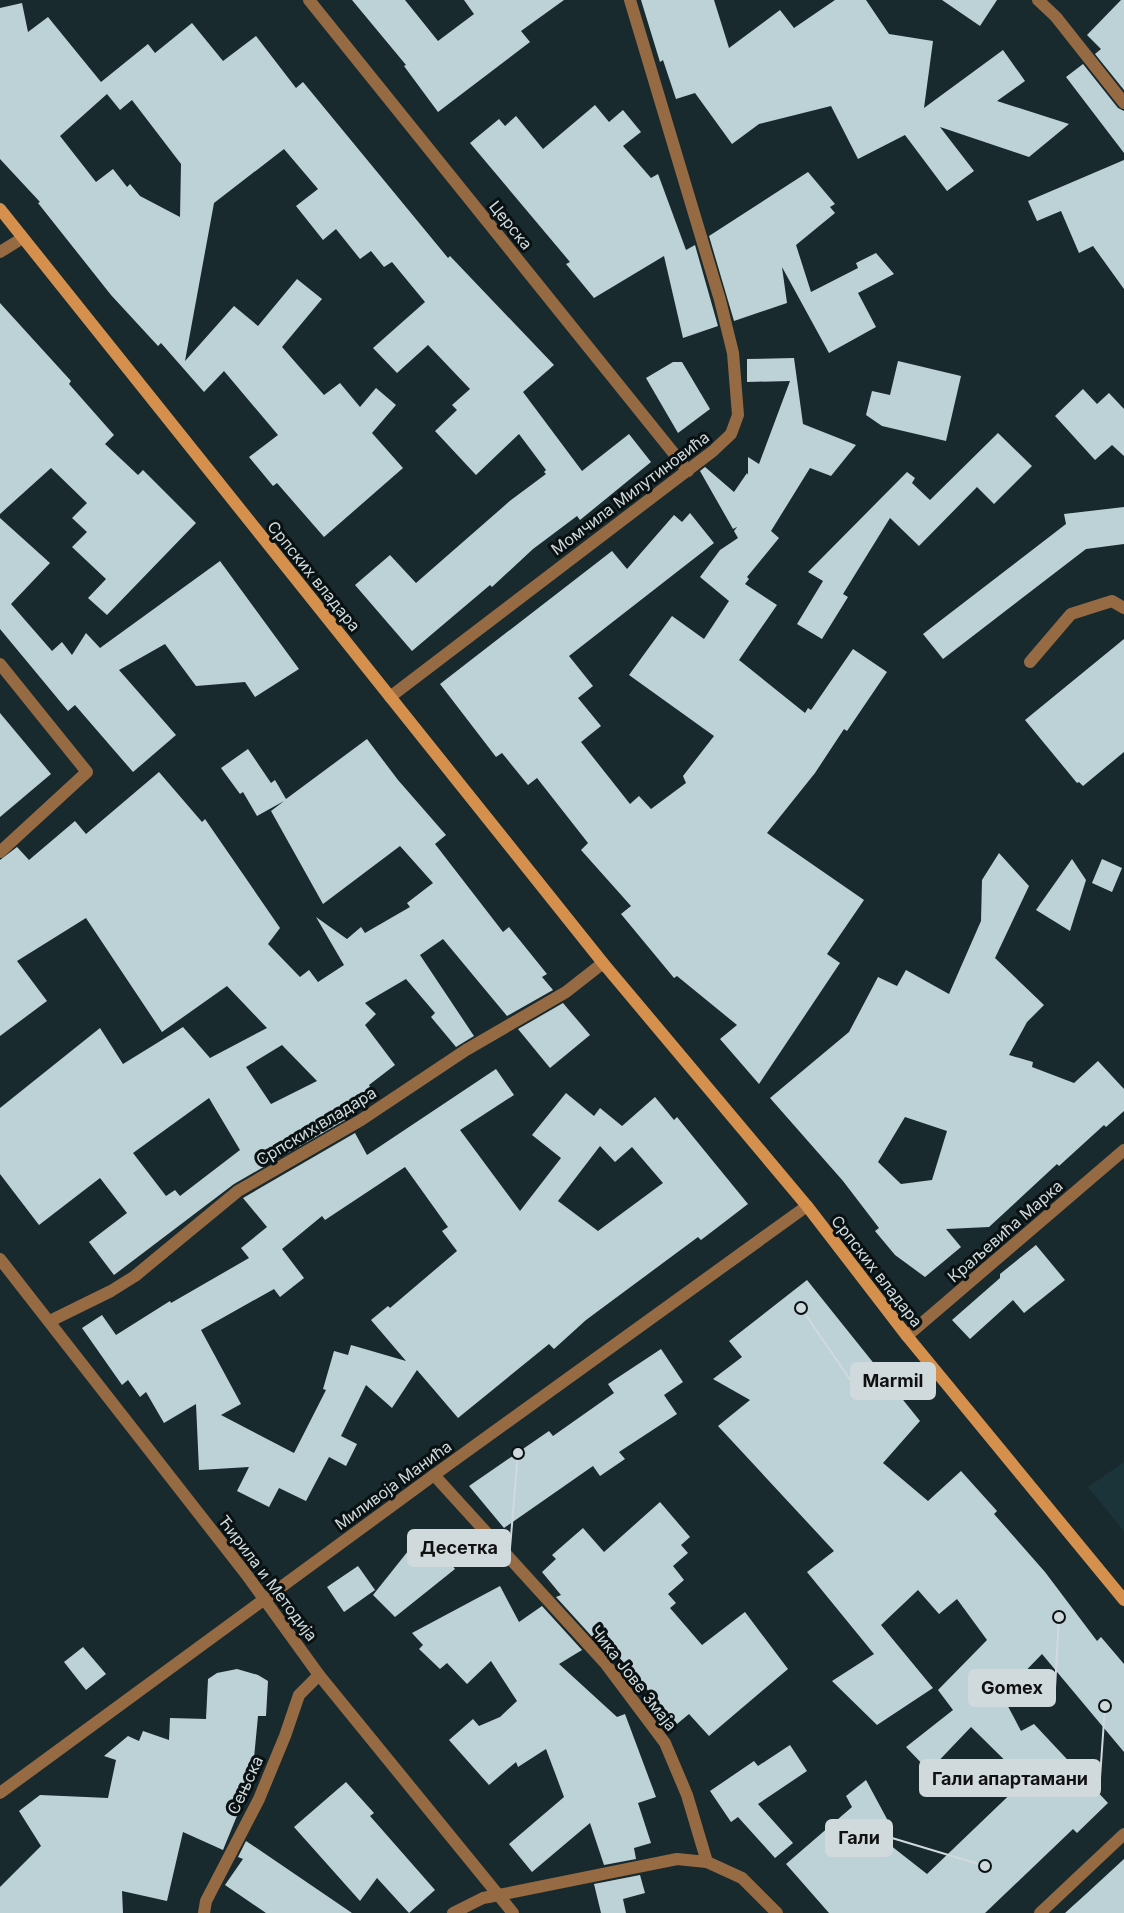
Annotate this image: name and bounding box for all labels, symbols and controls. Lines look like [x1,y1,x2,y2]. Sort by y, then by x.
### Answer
street label: Церска [485,196,537,254]
street label: Момчила Милутиновића [547,427,713,559]
street label: Српских владара [263,517,365,635]
street label: Српских владара [252,1082,380,1170]
street label: Краљевића Марка [943,1176,1067,1286]
street label: Српских владара [827,1211,927,1331]
callout: Marmil [851,1363,935,1399]
text: Marmil [863,1370,923,1391]
street label: Миливоја Манића [331,1436,455,1534]
street label: Ћирила и Методија [214,1511,322,1645]
callout: Десетка [408,1530,510,1566]
text: Десетка [420,1537,498,1558]
street label: Чика Јове Змаја [587,1621,681,1735]
callout: Gomex [969,1670,1055,1706]
text: Gomex [981,1677,1043,1698]
street label: Сењска [223,1753,267,1817]
callout: Гали апартамани [920,1760,1100,1796]
text: Гали апартамани [932,1768,1088,1789]
callout: Гали [826,1820,892,1856]
text: Гали [838,1827,880,1848]

